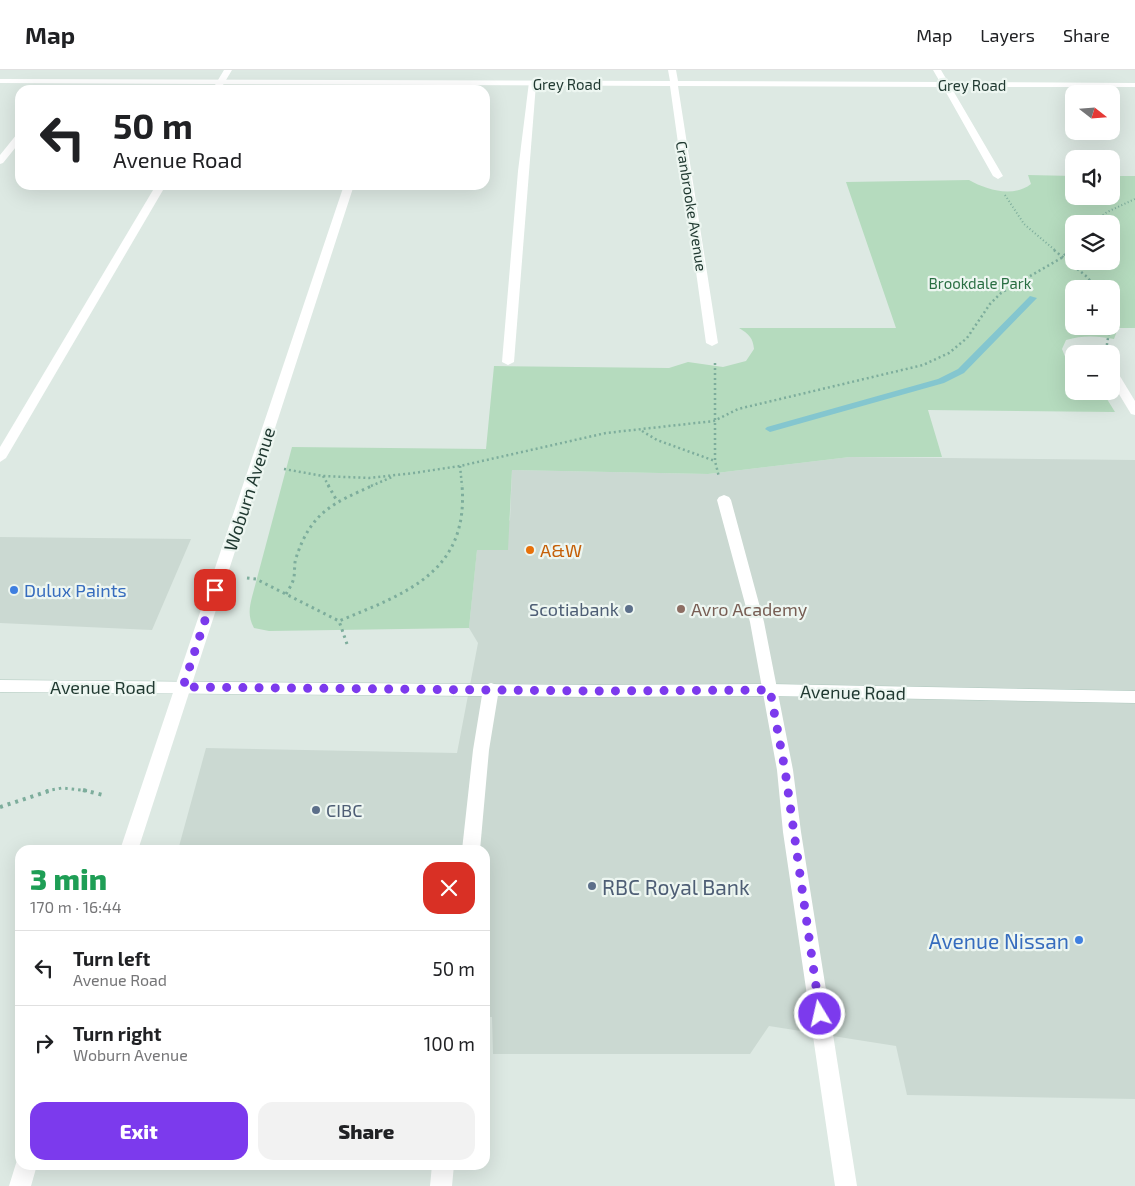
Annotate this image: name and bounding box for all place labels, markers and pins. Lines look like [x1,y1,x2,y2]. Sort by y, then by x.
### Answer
place label: A&W [540,539,582,561]
marker: A&W [524,544,536,556]
pin [194,569,236,611]
place label: Dulux Paints [24,579,127,601]
marker: Dulux Paints [8,584,20,596]
place label: Scotiabank [529,598,619,620]
place label: Avro Academy [691,598,808,620]
marker: Scotiabank [623,603,635,615]
marker: Avro Academy [675,603,687,615]
place label: CIBC [326,799,362,821]
marker: CIBC [310,804,322,816]
place label: RBC Royal Bank [602,874,750,899]
marker: RBC Royal Bank [586,880,598,892]
place label: Avenue Nissan [929,928,1069,953]
marker: Avenue Nissan [1073,934,1085,946]

